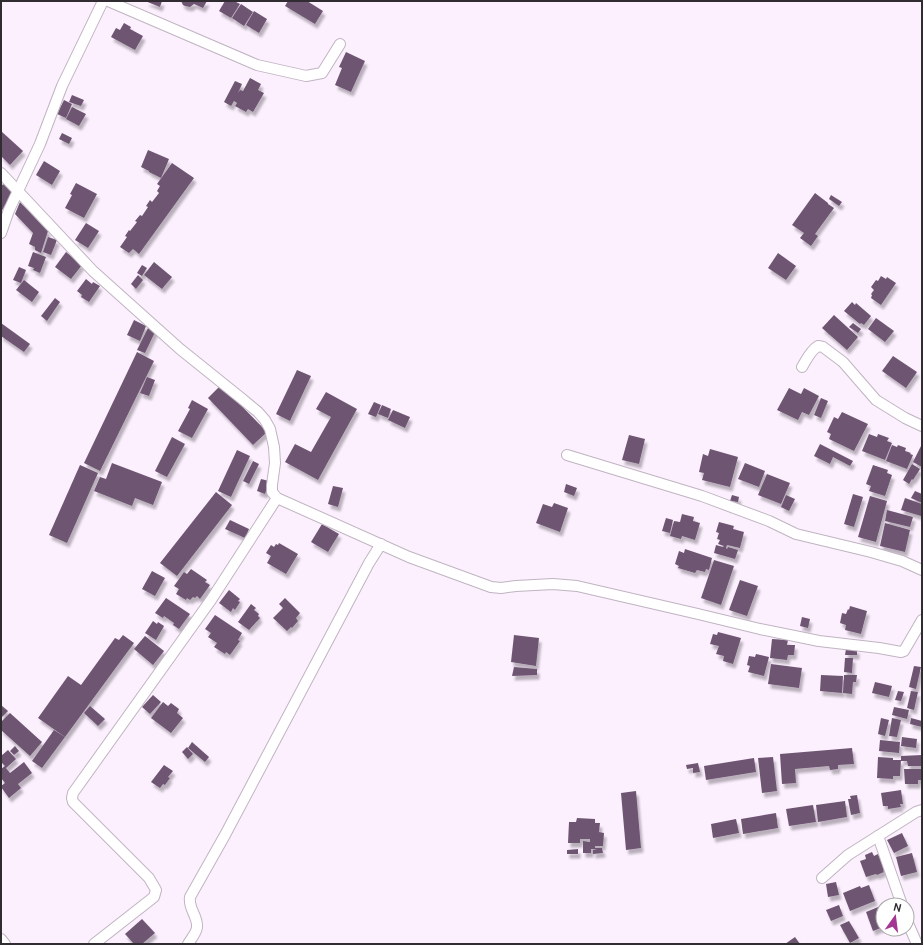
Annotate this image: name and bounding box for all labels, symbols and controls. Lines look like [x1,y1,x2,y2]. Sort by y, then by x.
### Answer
north arrow [875,897,915,937]
text: N [892,900,903,915]

